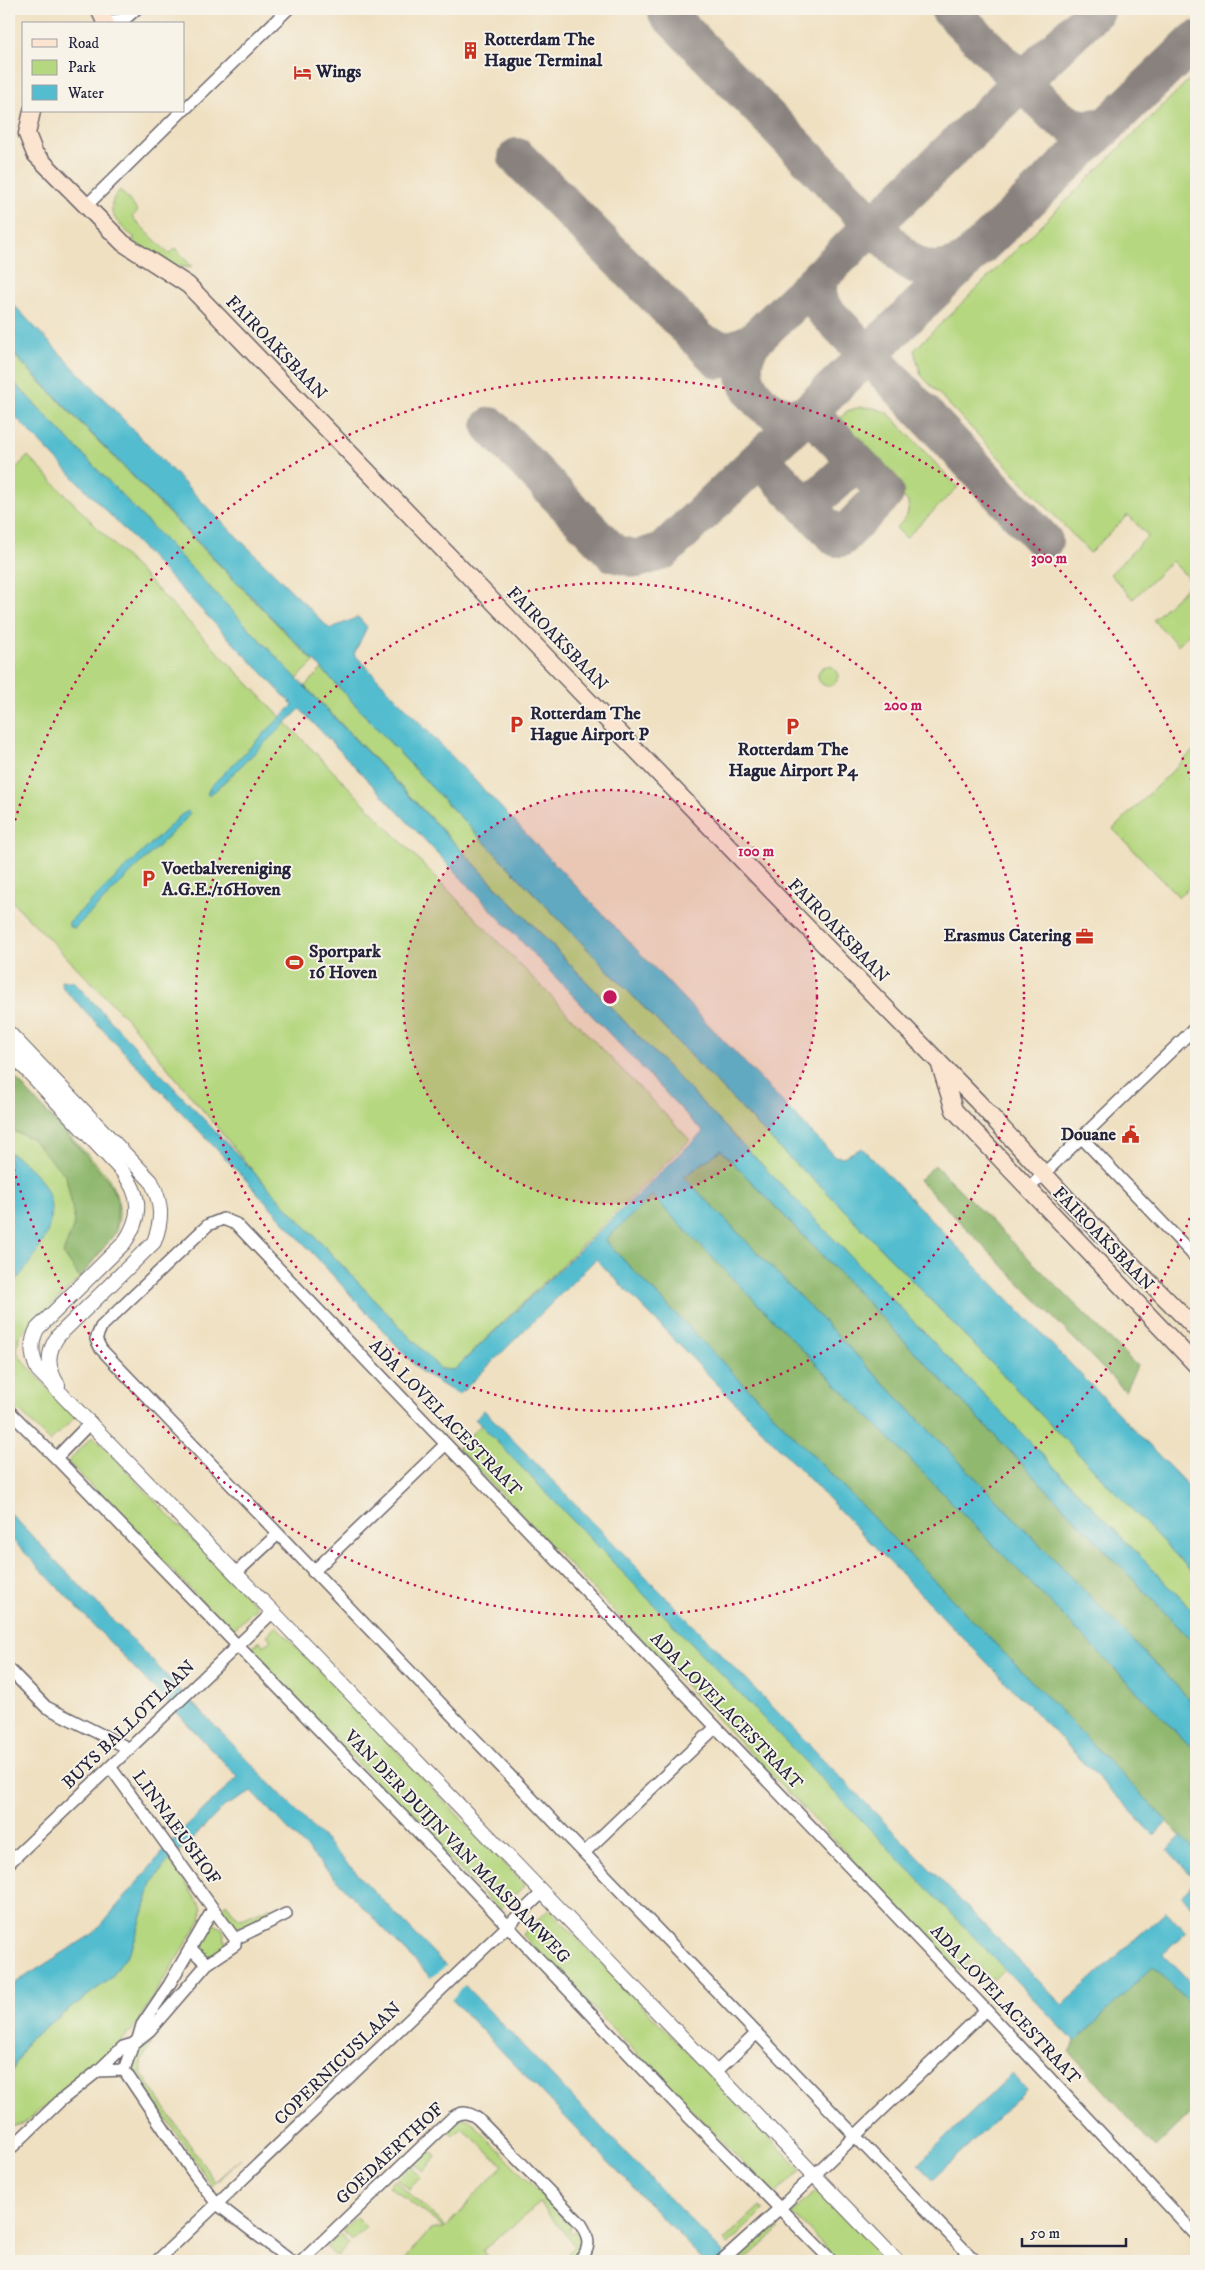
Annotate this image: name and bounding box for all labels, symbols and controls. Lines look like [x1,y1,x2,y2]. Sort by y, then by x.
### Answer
legend [22,22,185,112]
place label: Rotterdam The Hague Terminal [484,29,603,72]
text: Road [68,34,100,53]
building icon: Rotterdam The Hague Terminal [460,40,480,60]
text: Park [68,58,97,77]
place label: Wings [315,61,361,83]
hotel icon: Wings [292,62,312,82]
text: Water [67,84,104,103]
street label: FAIROAKSBAAN [221,291,331,405]
text: 300 m [1031,549,1068,568]
street label: FAIROAKSBAAN [502,582,612,696]
text: 200 m [884,696,923,715]
place label: Rotterdam The Hague Airport P [530,703,649,746]
parking icon: Rotterdam The Hague Airport P [506,714,526,734]
parking icon: Rotterdam The Hague Airport P4 [783,717,803,737]
place label: Rotterdam The Hague Airport P4 [728,739,858,782]
text: 100 m [738,842,775,861]
place label: Voetbalvereniging A.G.E./16Hoven [161,858,292,901]
parking icon: Voetbalvereniging A.G.E./16Hoven [138,869,158,889]
street label: FAIROAKSBAAN [783,874,893,988]
place label: Erasmus Catering [944,925,1072,947]
office icon: Erasmus Catering [1075,926,1095,946]
place label: Sportpark 16 Hoven [309,941,382,984]
sports icon: Sportpark 16 Hoven [285,952,305,972]
centre of rings [601,988,619,1006]
place label: Douane [1061,1124,1117,1146]
public building icon: Douane [1120,1125,1140,1145]
street label: FAIROAKSBAAN [1048,1182,1158,1296]
street label: ADA LOVELACESTRAAT [364,1335,526,1501]
street label: ADA LOVELACESTRAAT [645,1628,807,1794]
street label: BUYS BALLOTLAAN [58,1656,200,1794]
street label: VAN DER DUIJN VAN MAASDAMWEG [339,1725,575,1968]
street label: LINNAEUSHOF [127,1767,225,1889]
street label: ADA LOVELACESTRAAT [925,1921,1085,2090]
street label: COPERNICUSLAAN [270,1998,406,2130]
street label: GOEDAERTHOF [332,2098,448,2210]
scale bar [1022,2215,1126,2247]
text: 50 m [1030,2224,1060,2243]

